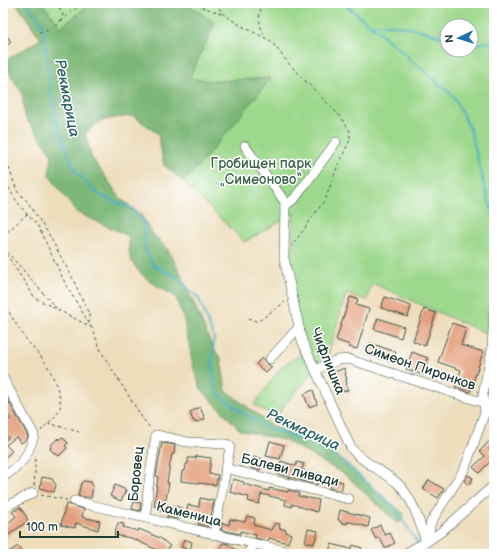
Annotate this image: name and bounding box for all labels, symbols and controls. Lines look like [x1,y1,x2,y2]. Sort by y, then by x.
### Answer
north arrow [439,18,479,58]
text: N [443,34,456,43]
water label: Рекмарица [50,57,84,139]
park label: Гробищен парк „Симеоново“ [210,155,312,188]
street label: Чифлишка [307,325,349,398]
street label: Симеон Пиронков [362,340,479,394]
water label: Рекмарица [263,405,343,455]
street label: Боровец [125,445,147,503]
street label: Балеви ливади [239,450,341,490]
street label: Каменица [155,498,224,530]
scale bar [20,513,118,539]
text: 100 m [26,520,58,535]

